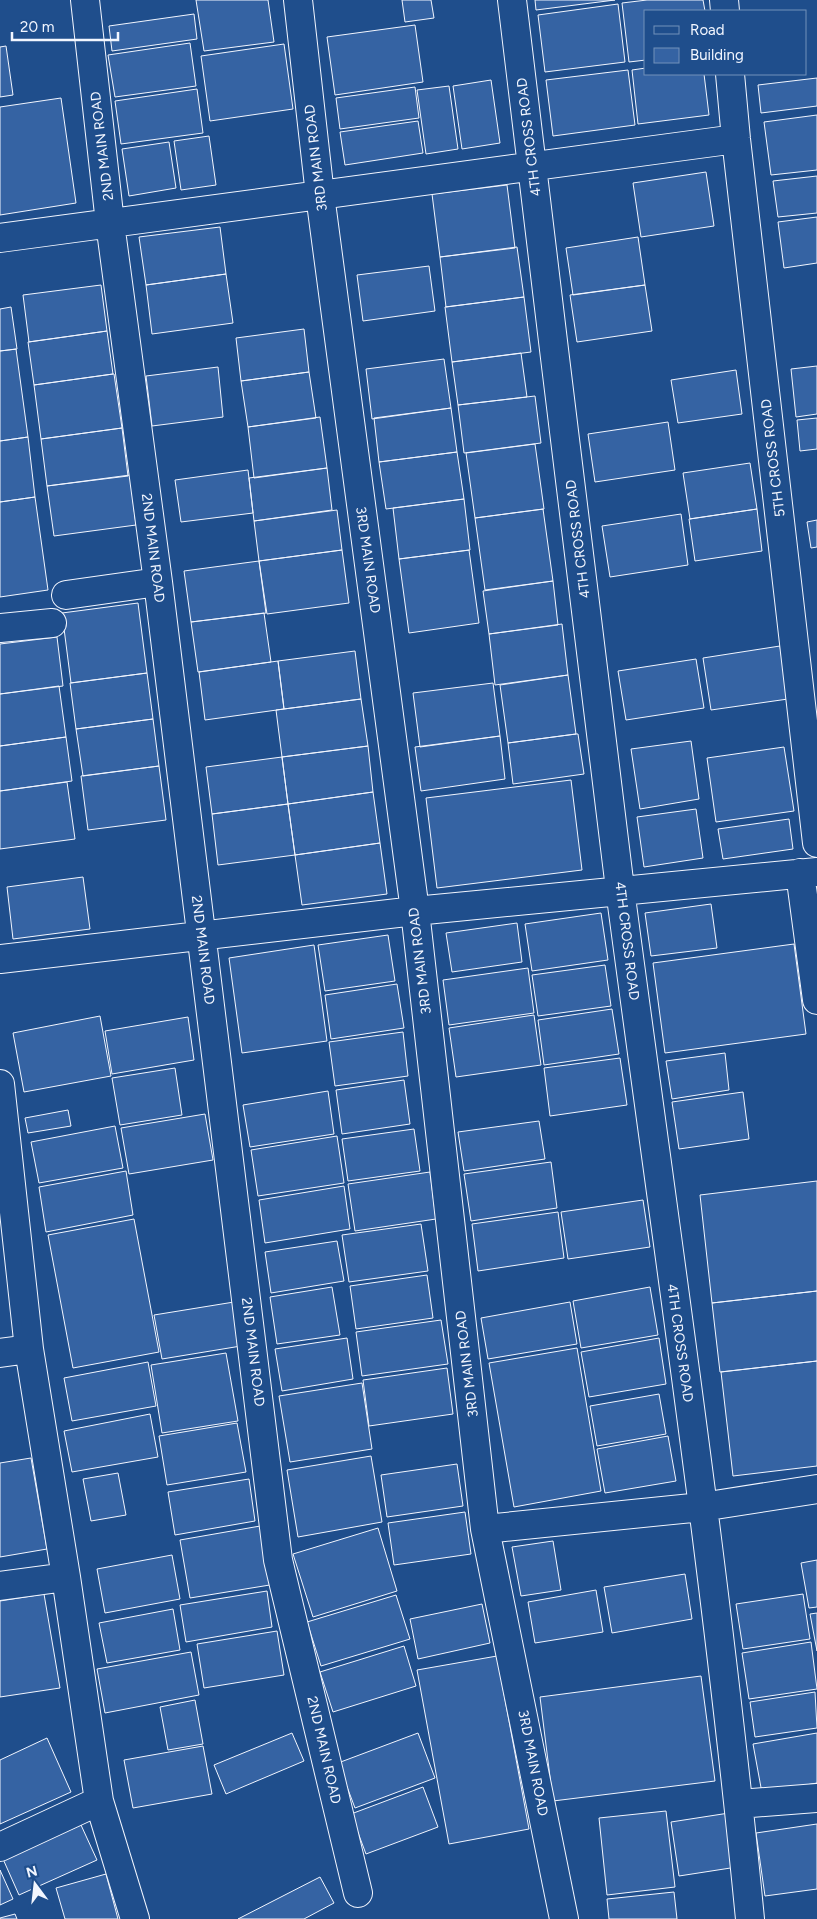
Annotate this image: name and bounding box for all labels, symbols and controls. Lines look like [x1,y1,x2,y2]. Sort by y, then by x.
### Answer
scale bar [12,10,119,42]
legend [644,10,807,75]
text: 20 m [20,18,54,36]
text: Road [690,21,725,39]
text: Building [690,46,744,64]
street label: 4TH CROSS ROAD [513,77,545,197]
street label: 2ND MAIN ROAD [87,90,117,202]
street label: 3RD MAIN ROAD [301,104,331,212]
street label: 5TH CROSS ROAD [757,398,789,518]
street label: 4TH CROSS ROAD [562,479,594,599]
street label: 2ND MAIN ROAD [138,492,168,604]
street label: 3RD MAIN ROAD [352,506,384,614]
street label: 4TH CROSS ROAD [611,881,643,1001]
street label: 2ND MAIN ROAD [188,894,218,1006]
street label: 3RD MAIN ROAD [405,907,435,1015]
street label: 4TH CROSS ROAD [663,1283,697,1403]
street label: 2ND MAIN ROAD [238,1296,268,1408]
street label: 3RD MAIN ROAD [452,1310,482,1418]
street label: 2ND MAIN ROAD [303,1695,345,1805]
street label: 3RD MAIN ROAD [514,1709,552,1817]
north arrow [10,1859,60,1909]
text: N [24,1862,39,1882]

